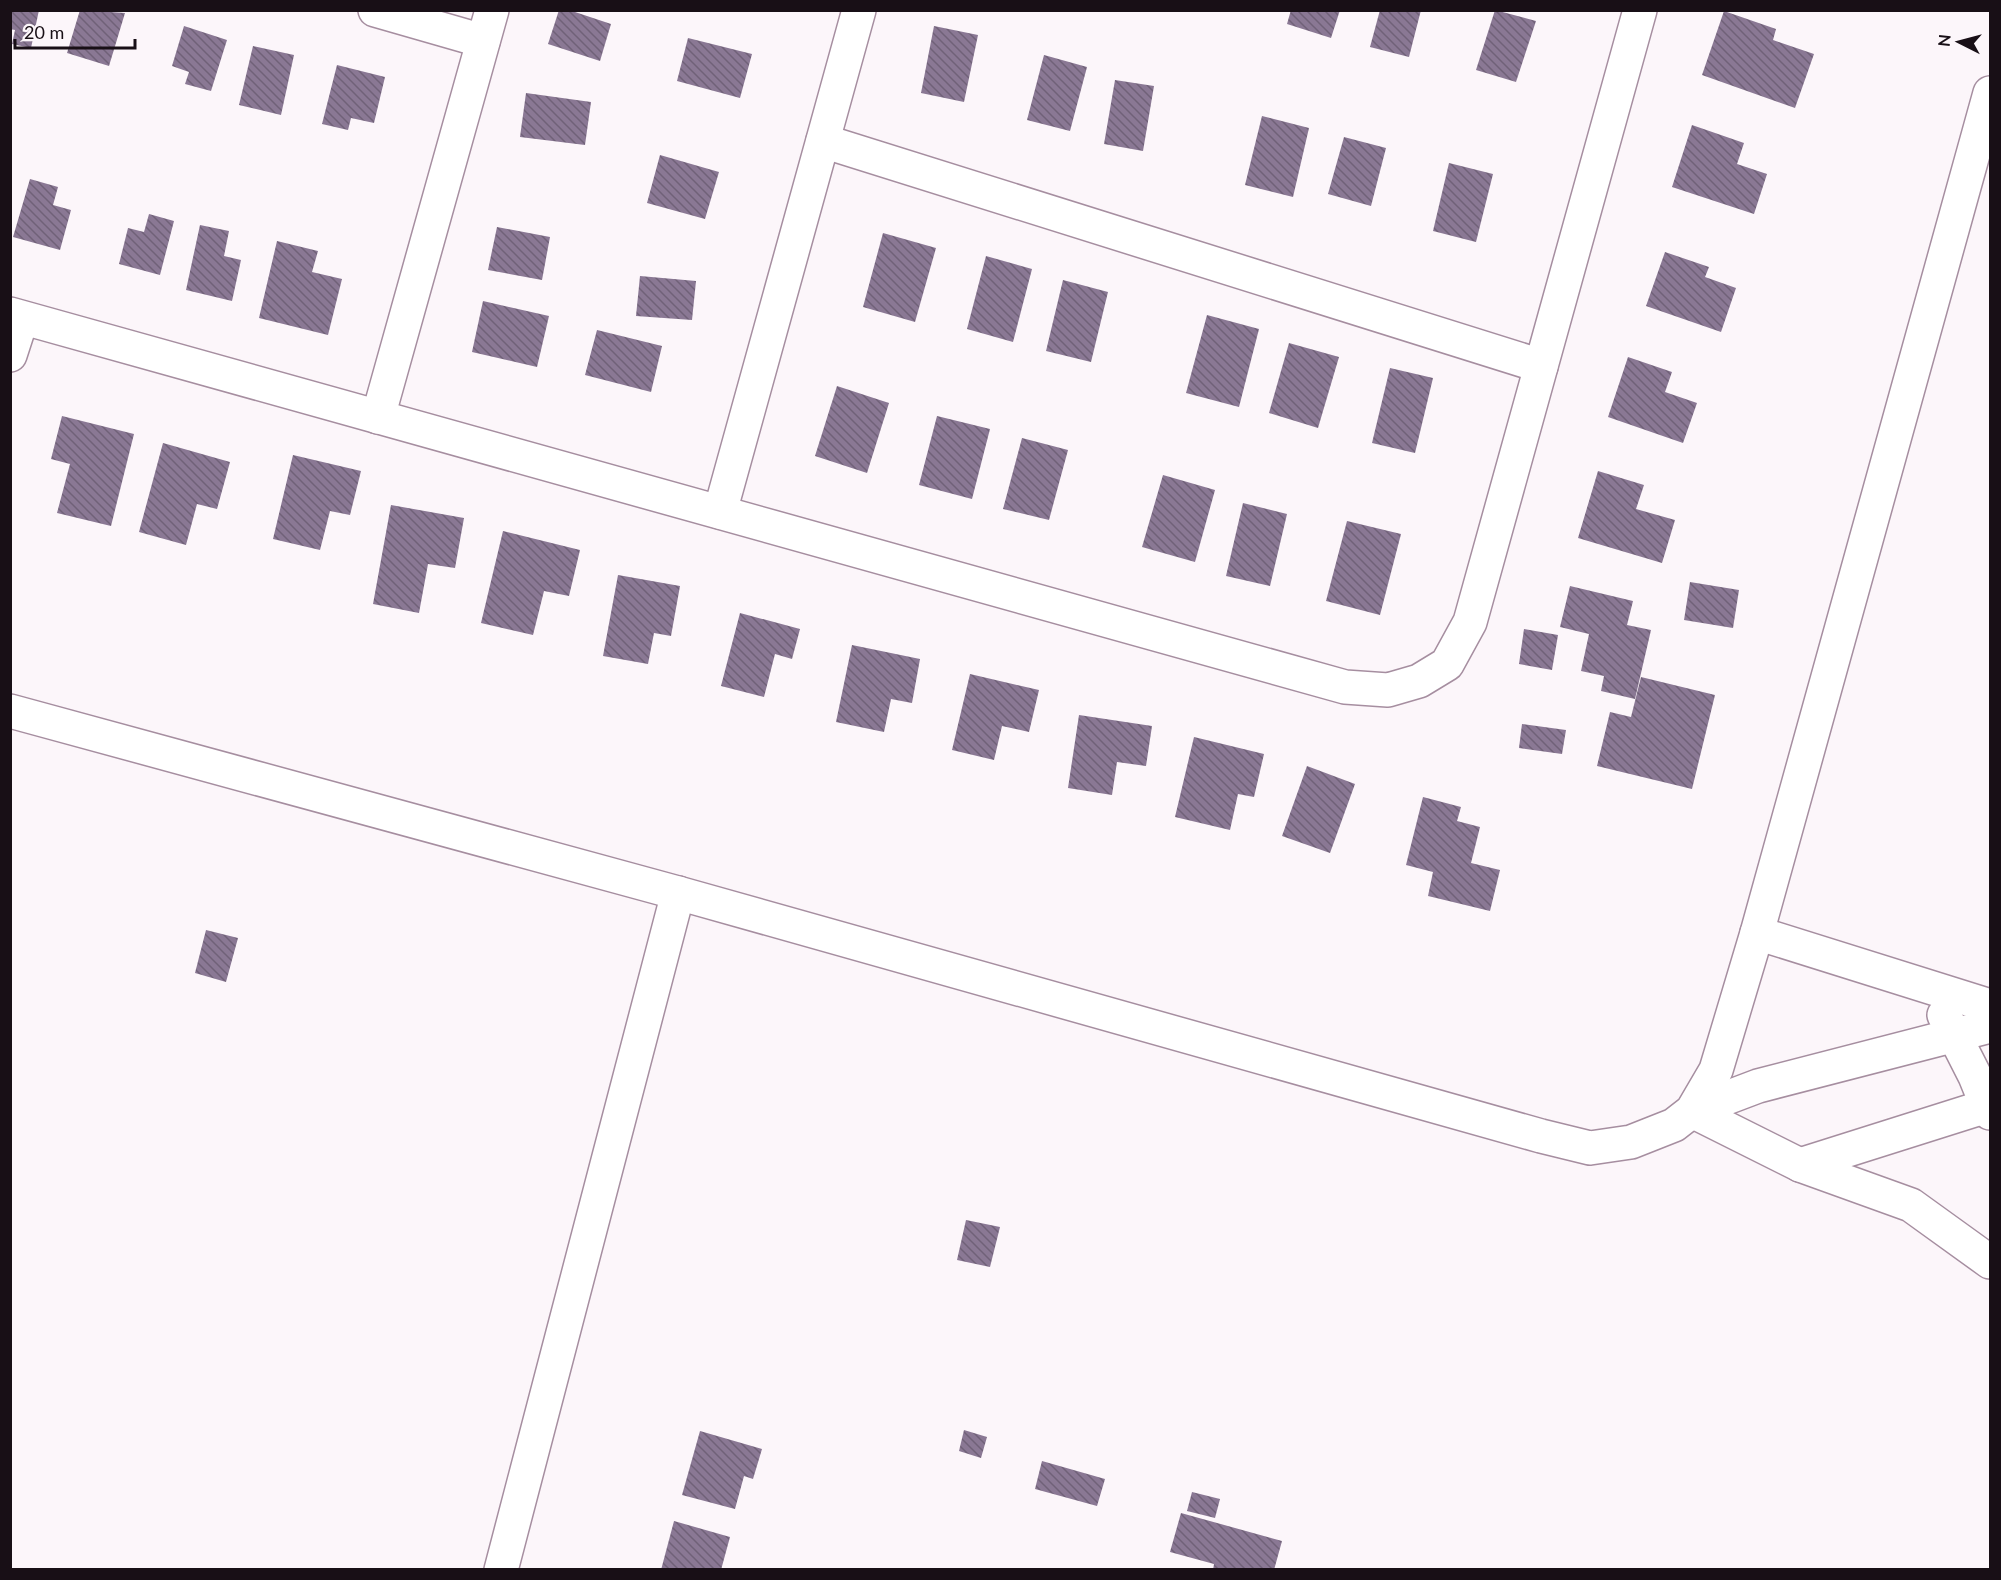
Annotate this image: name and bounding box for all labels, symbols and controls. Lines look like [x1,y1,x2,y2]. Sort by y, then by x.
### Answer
scale bar [15,12,135,50]
north arrow [1929,12,1989,72]
text: 20 m [24,21,64,43]
text: N [1933,33,1954,48]

